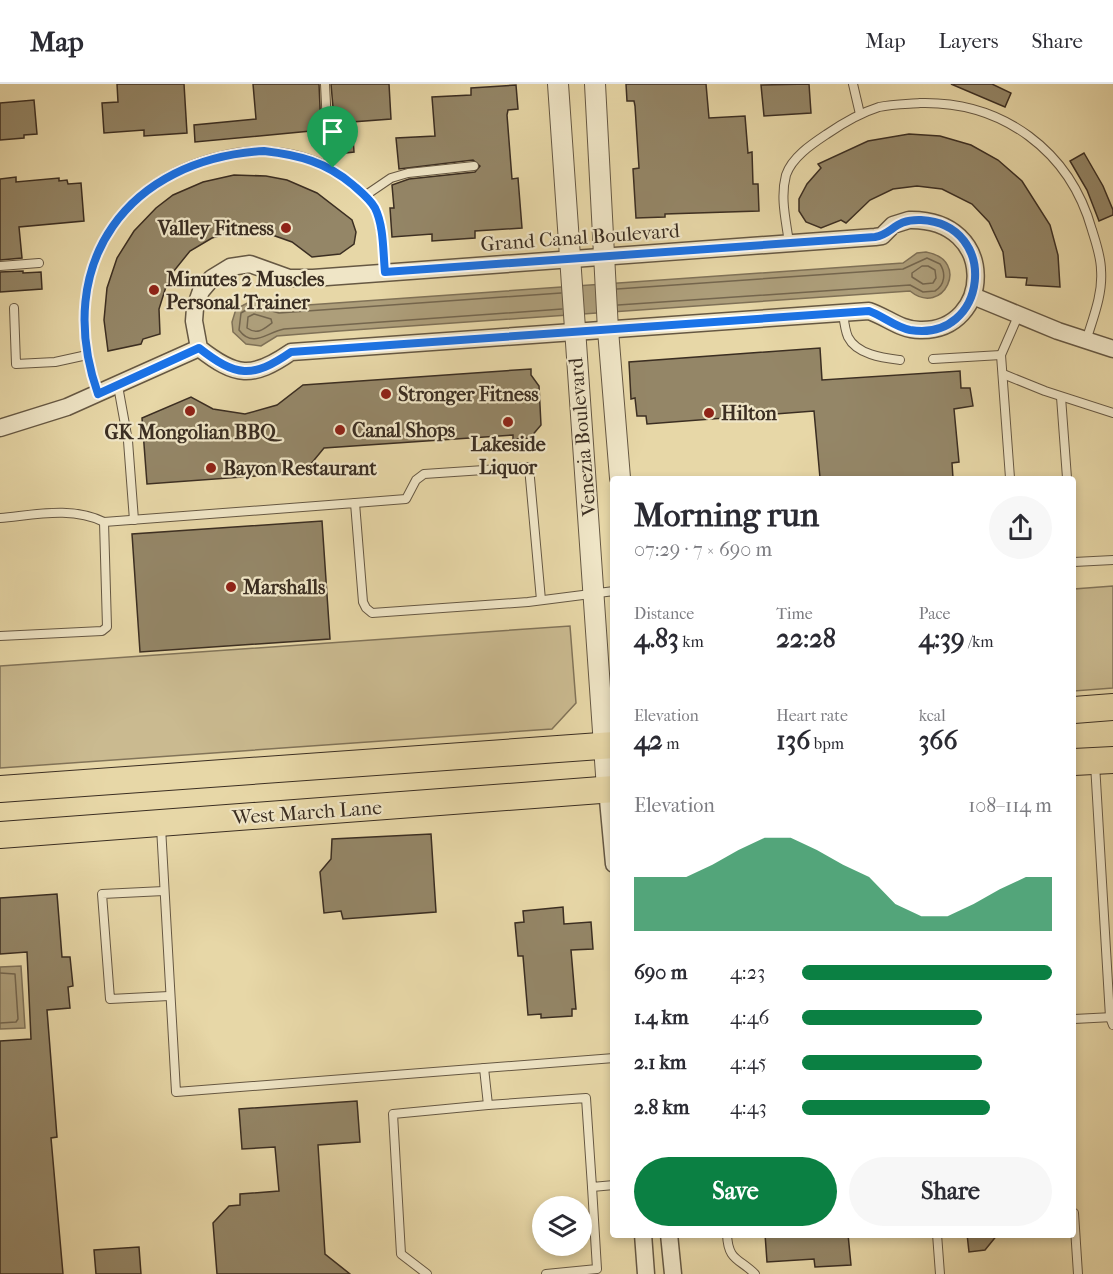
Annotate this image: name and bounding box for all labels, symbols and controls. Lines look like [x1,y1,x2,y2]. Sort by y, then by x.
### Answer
text: Map [30,25,84,58]
text: Map [865,29,906,53]
text: Layers [939,29,998,53]
text: Share [1031,29,1083,53]
pin [307,106,358,168]
icon: arrive [316,115,349,148]
place label: Valley Fitness [157,217,275,240]
street label: Grand Canal Boulevard [480,219,681,256]
marker: Valley Fitness [279,221,293,235]
place label: Minutes 2 Muscles Personal Trainer [165,268,325,314]
marker: Minutes 2 Muscles Personal Trainer [147,283,161,297]
street label: Venezia Boulevard [564,356,601,518]
place label: Stronger Fitness [398,383,539,406]
marker: Stronger Fitness [379,387,393,401]
place label: Hilton [721,402,777,425]
marker: GK Mongolian BBQ [183,404,197,418]
marker: Hilton [702,406,716,420]
marker: Lakeside Liquor [501,415,515,429]
place label: Canal Shops [352,419,456,442]
place label: GK Mongolian BBQ [104,421,282,444]
marker: Canal Shops [333,423,347,437]
place label: Lakeside Liquor [470,433,546,479]
place label: Bayon Restaurant [223,457,377,480]
marker: Bayon Restaurant [204,461,218,475]
text: Morning run [634,496,819,535]
button: share [989,496,1052,559]
text: 07:29 · 7 × 690 m [634,538,772,561]
place label: Marshalls [242,576,326,599]
marker: Marshalls [224,580,238,594]
text: Distance [634,604,694,623]
text: Time [776,604,813,623]
text: Pace [919,604,951,623]
text: 4.83 [634,623,679,654]
text: 22:28 [776,623,836,654]
text: 4:39 [919,623,965,654]
text: km [679,632,704,651]
text: /km [965,632,993,651]
text: Elevation [634,706,699,725]
text: Heart rate [776,706,848,725]
text: kcal [919,706,946,725]
text: 42 [634,725,663,756]
text: 136 [776,725,810,756]
text: 366 [919,725,957,756]
text: m [663,734,679,753]
text: bpm [810,734,844,753]
text: Elevation [634,794,715,817]
text: 108–114 m [968,794,1052,817]
street label: West March Lane [230,796,383,829]
text: 690 m [634,961,687,984]
text: 4:23 [730,961,765,984]
text: 1.4 km [634,1006,689,1029]
text: 4:46 [730,1006,769,1029]
text: 2.1 km [634,1051,687,1074]
text: 4:45 [730,1051,767,1074]
text: 2.8 km [634,1096,689,1119]
text: 4:43 [730,1096,767,1119]
button: Save [634,1157,837,1226]
button: Share [849,1157,1052,1226]
map controls [532,1196,592,1256]
button: layers [532,1196,592,1256]

